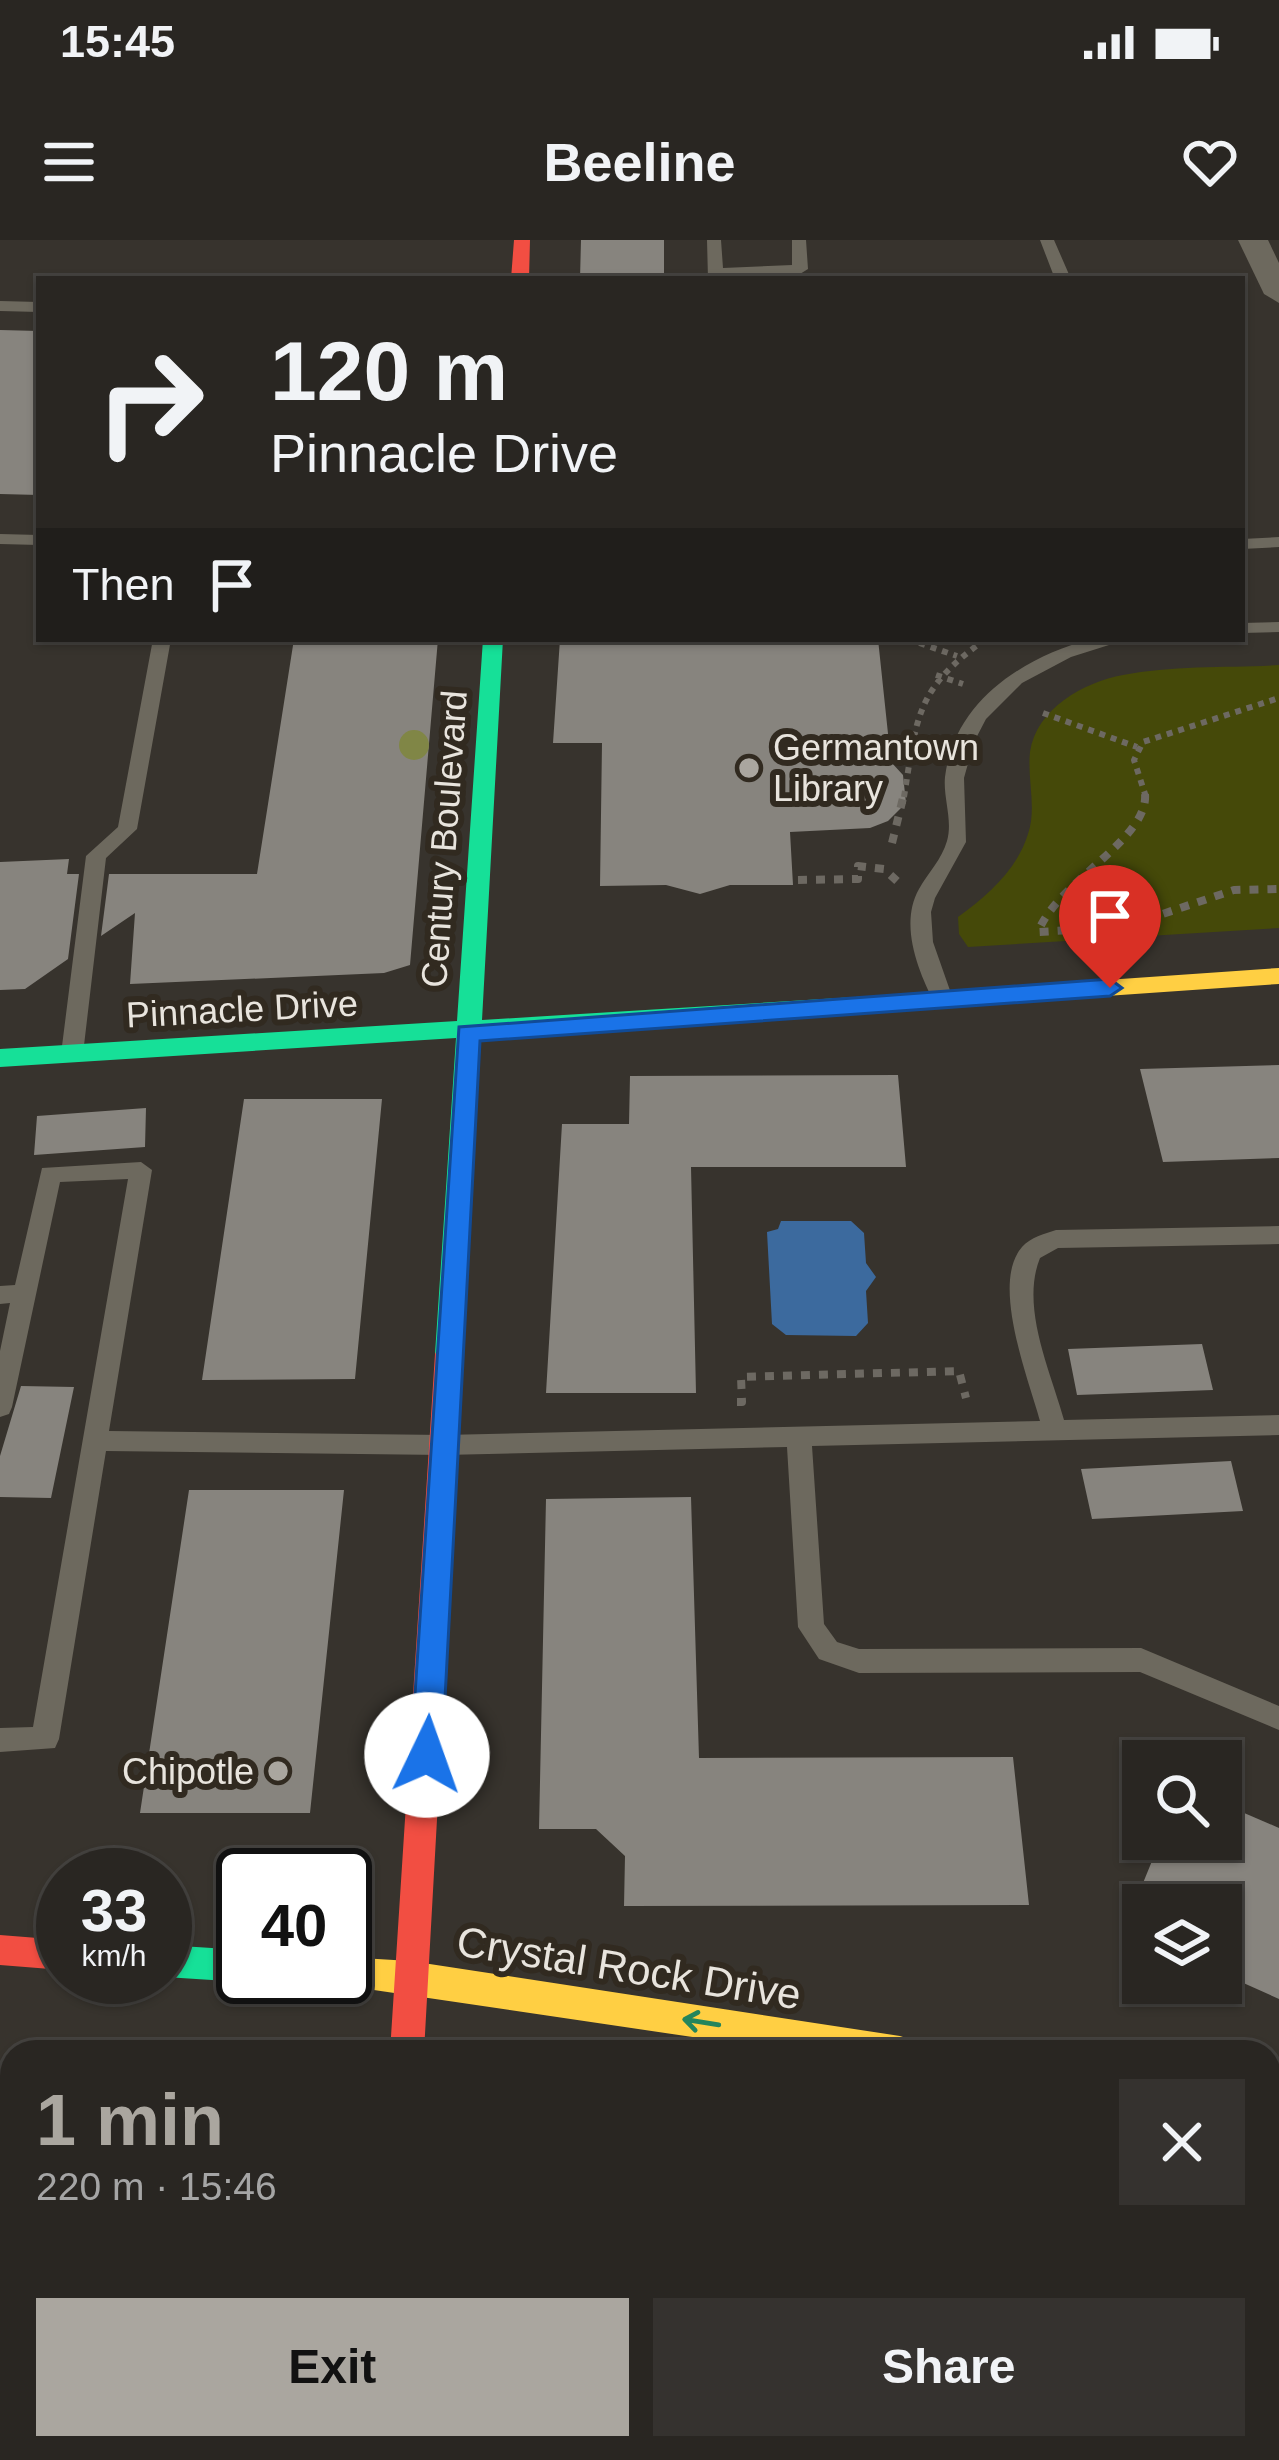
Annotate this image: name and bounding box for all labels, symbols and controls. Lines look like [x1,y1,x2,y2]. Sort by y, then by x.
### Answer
text: 15:45 [60,16,175,67]
icon: menu [36,129,102,195]
icon: heart [1177,129,1243,195]
text: Beeline [543,132,736,192]
icon: right [72,324,228,480]
text: 120 m [270,324,508,418]
text: Pinnacle Drive [270,423,618,483]
icon: arrive [199,552,265,618]
text: Then [72,559,175,610]
street label: Century Boulevard [413,689,475,989]
place label: Germantown Library [773,727,979,809]
marker: Germantown Library [736,755,762,781]
pin [1059,865,1161,988]
icon: arrive [1077,883,1143,949]
street label: Pinnacle Drive [125,982,359,1036]
position arrow [364,1692,490,1818]
map controls [1122,1740,1242,2004]
button: search [1122,1740,1242,1860]
place label: Chipotle [122,1751,254,1792]
marker: Chipotle [265,1758,291,1784]
speed limit sign: 40 [216,1848,372,2004]
text: 33 [81,1877,147,1944]
button: layers [1122,1884,1242,2004]
street label: Crystal Rock Drive [454,1918,804,2018]
text: km/h [81,1939,147,1972]
one-way arrow [683,2010,722,2033]
button: close [1119,2079,1245,2205]
text: 1 min [36,2080,224,2160]
text: 220 m · 15:46 [36,2165,277,2208]
button: Exit [36,2298,629,2436]
button: Share [653,2298,1245,2436]

